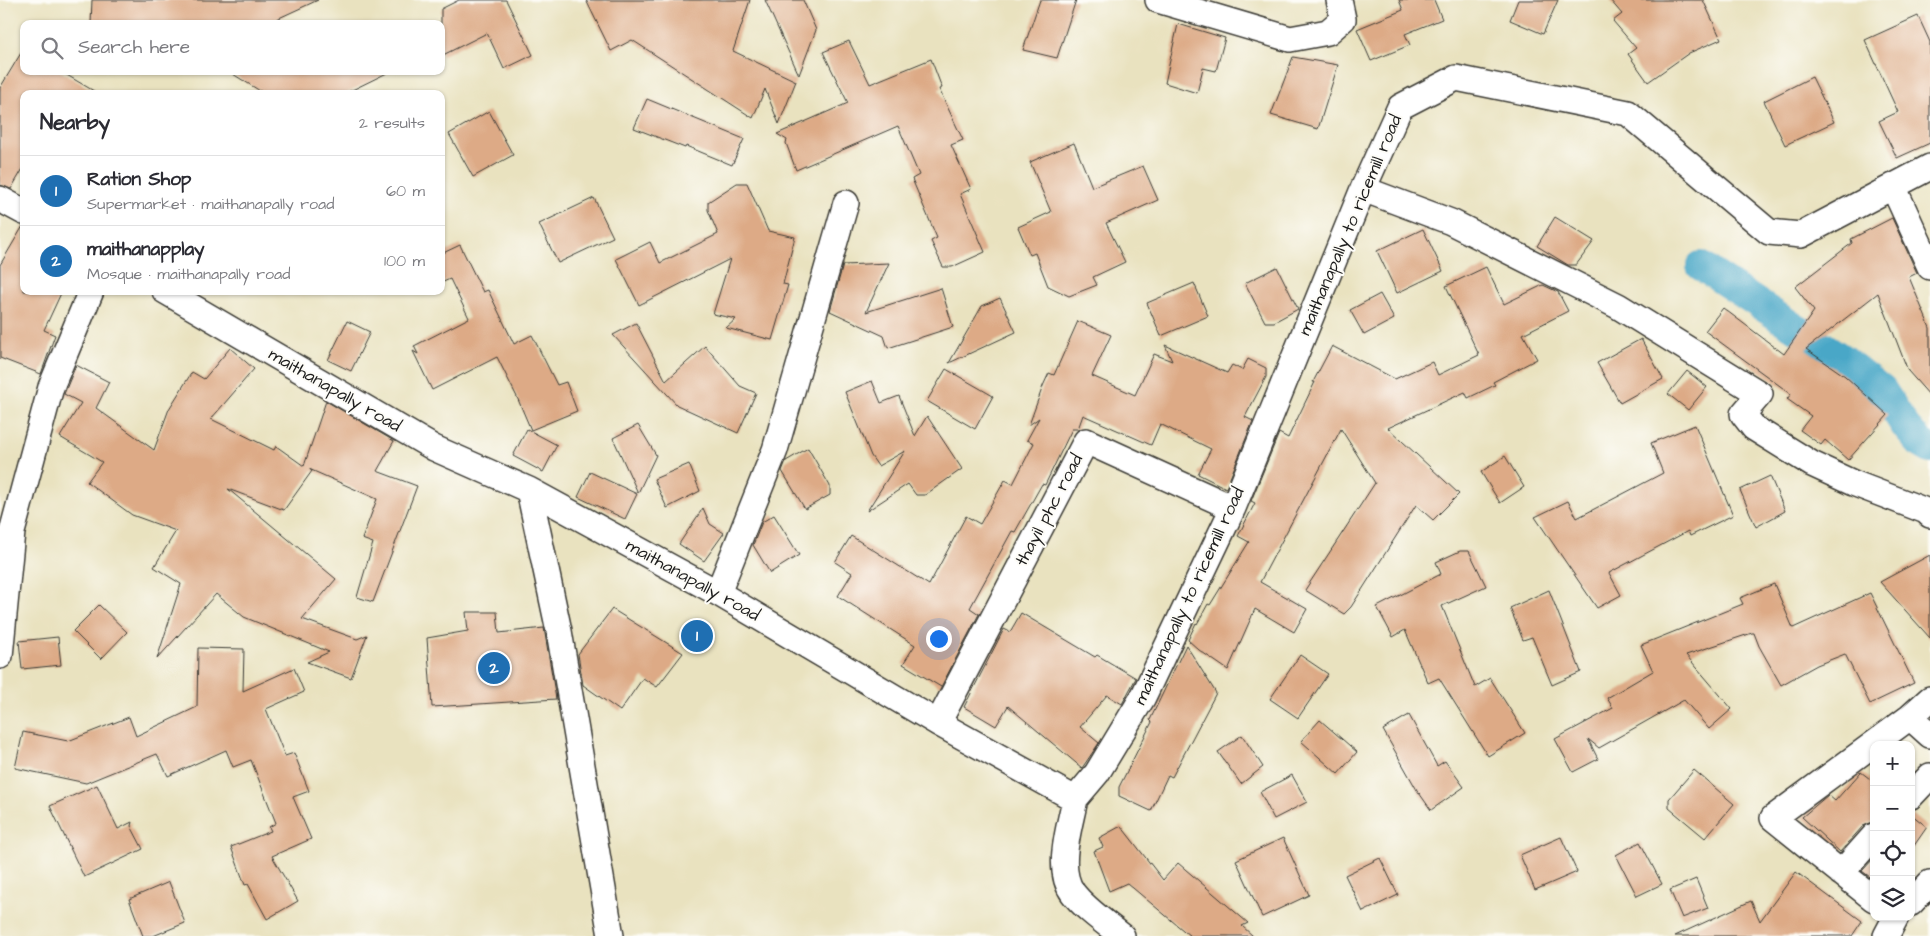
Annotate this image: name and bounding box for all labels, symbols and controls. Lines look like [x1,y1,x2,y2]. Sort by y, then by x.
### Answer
search box [20,20,445,75]
icon: search [38,34,66,62]
text: Search here [78,34,190,61]
text: Nearby [40,108,110,137]
street label: maithanapally to ricemill road [1292,111,1409,340]
text: 2 results [359,112,425,134]
text: Ration Shop [87,166,191,193]
text: 1 [55,180,57,202]
text: 60 m [386,180,425,202]
text: Supermarket · maithanapally road [87,193,334,215]
text: maithanapplay [87,236,205,263]
text: 2 [51,250,61,272]
text: 100 m [384,250,425,272]
text: Mosque · maithanapally road [87,263,290,285]
street label: maithanapally road [263,342,406,439]
street label: thayil phc road [1009,449,1090,571]
street label: maithanapally to ricemill road [1127,483,1251,709]
street label: maithanapally road [621,533,765,628]
pin: 1 [681,617,713,655]
your location [926,626,952,652]
pin: 2 [478,649,510,687]
map controls [1870,741,1915,921]
button: + [1870,741,1915,786]
button: − [1870,786,1915,831]
button: locate [1870,831,1915,876]
button: layers [1870,876,1915,921]

